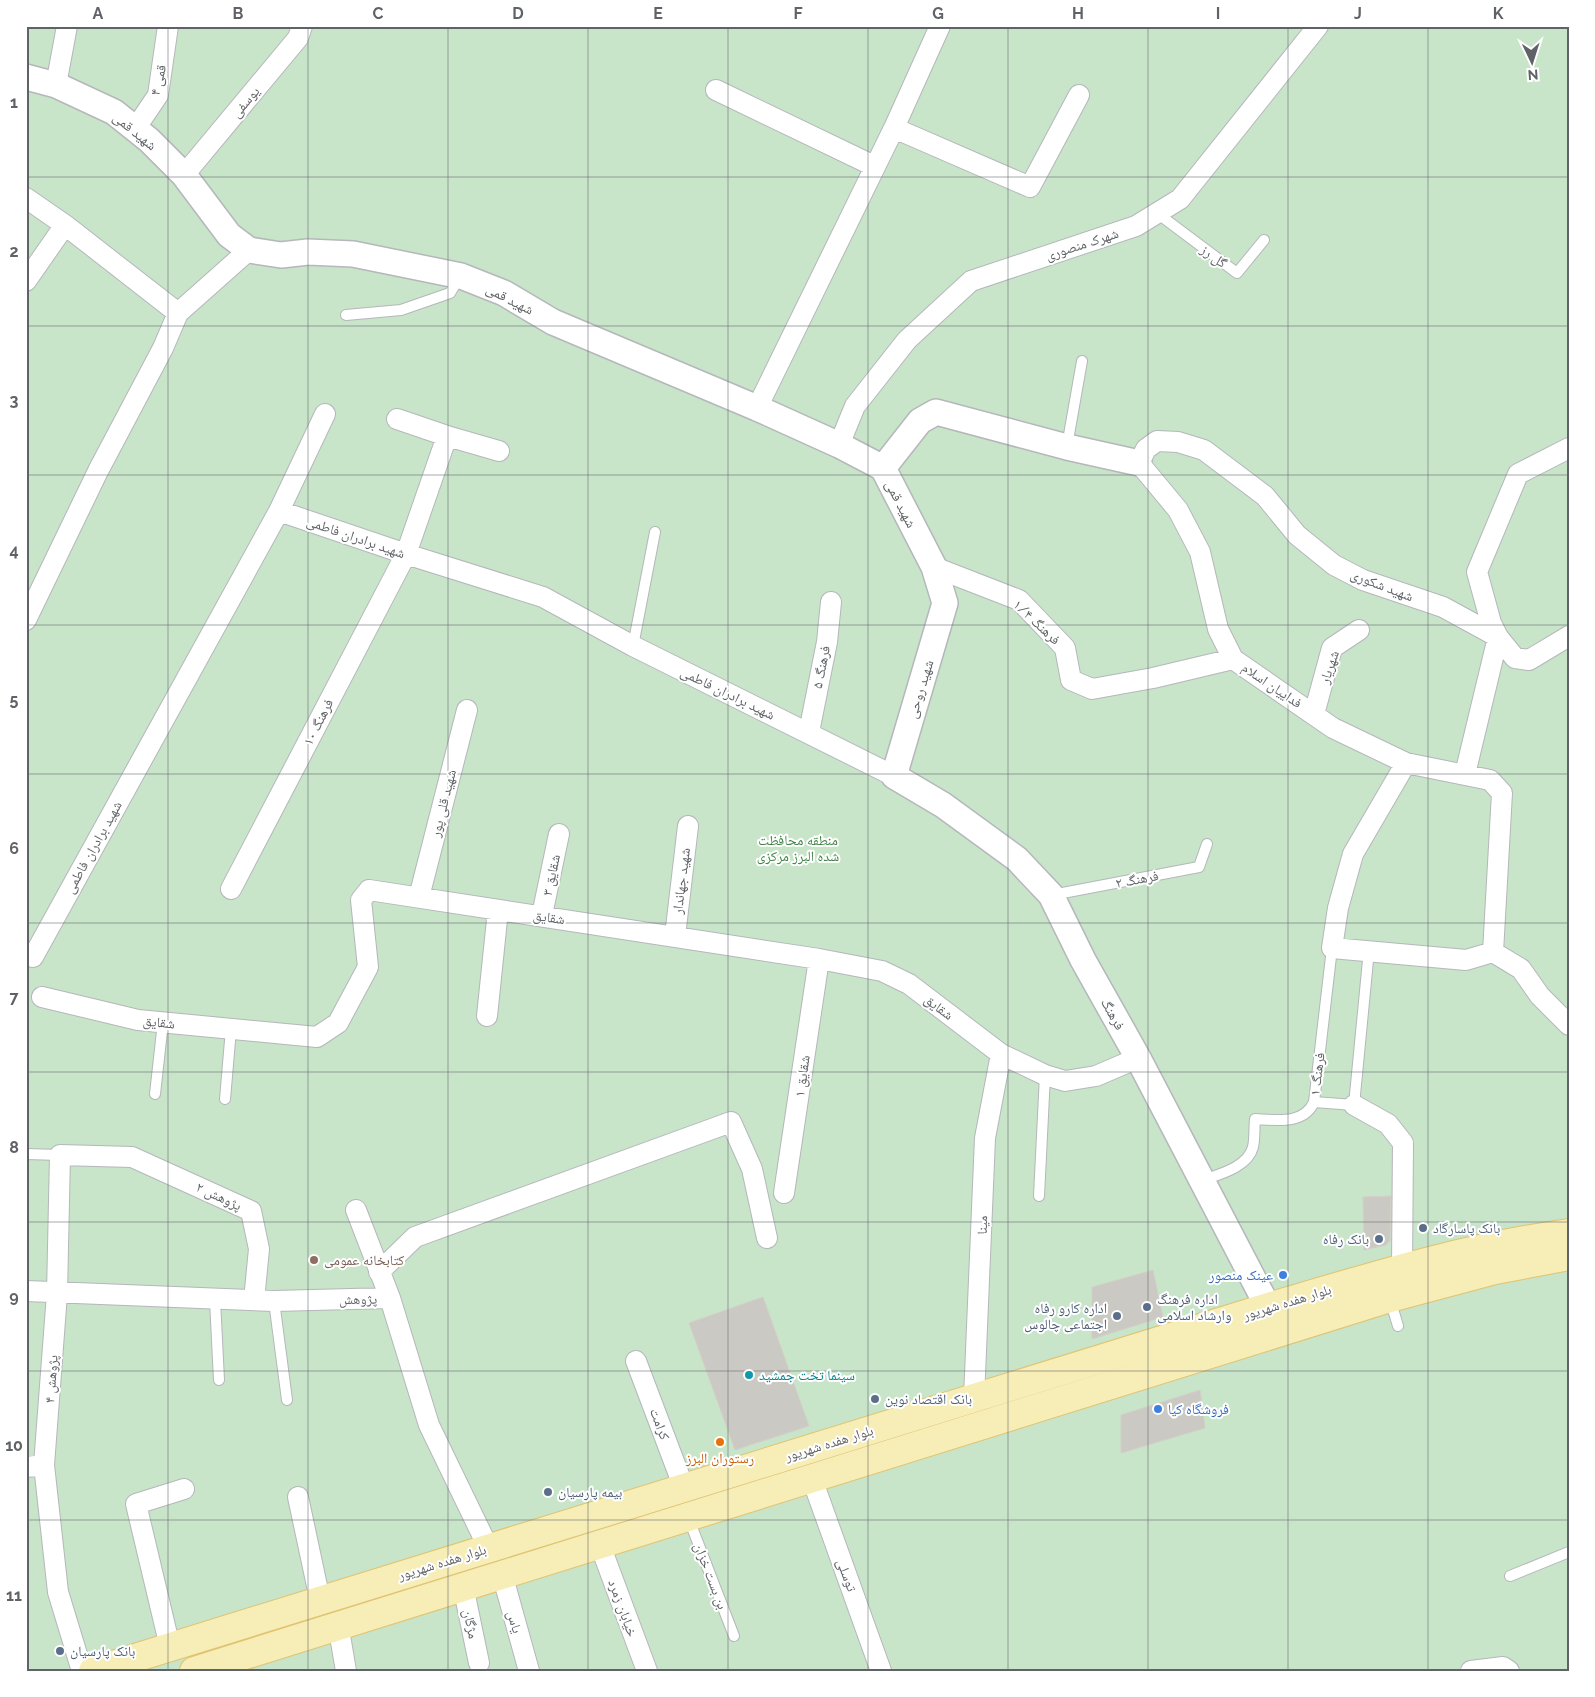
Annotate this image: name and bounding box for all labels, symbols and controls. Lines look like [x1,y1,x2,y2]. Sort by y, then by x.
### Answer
text: A [93,4,104,23]
text: B [233,4,244,23]
text: C [373,4,384,23]
text: D [512,4,524,23]
text: E [653,4,663,23]
text: F [793,4,803,23]
text: G [932,4,944,23]
text: H [1072,4,1084,23]
text: I [1216,4,1220,23]
text: J [1354,4,1362,23]
text: K [1493,4,1504,23]
north arrow [1508,38,1558,88]
street label: قمی ۴ [147,63,170,97]
text: N [1527,67,1539,83]
street label: یوسفی [227,83,263,121]
text: 1 [10,93,18,112]
street label: شهید قمی [109,109,160,154]
street label: شهرک منصوری [1043,225,1121,264]
street label: گل رز [1196,240,1230,272]
text: 2 [9,242,19,261]
street label: شهید قمی [483,280,536,319]
text: 3 [10,391,19,410]
street label: شهید قمی [881,478,920,531]
street label: شهید برادران فاطمی [304,513,407,562]
text: 4 [9,541,19,560]
street label: شهید شکوری [1348,566,1416,605]
street label: فرهنگ ۱/۴ [1010,596,1064,649]
street label: فرهنگ ۵ [809,644,834,690]
street label: شهریار [1316,648,1343,687]
street label: شهید روحی [904,658,937,720]
street label: فداییان اسلام [1238,659,1305,713]
street label: شهید برادران فاطمی [678,663,778,724]
text: 5 [10,690,19,709]
street label: فرهنگ ۱۰ [300,696,337,748]
street label: شهید قلی پور [427,768,460,840]
street label: شهید برادران فاطمی [61,798,126,896]
park label: منطقه محافظت شده البرز مرکزی [757,832,839,865]
text: 6 [9,839,19,858]
street label: شهید جهاندار [669,847,694,916]
street label: شقایق ۳ [539,853,565,898]
street label: فرهنگ ۲ [1114,867,1160,892]
street label: شقایق [532,907,566,929]
text: 7 [10,988,19,1007]
street label: شقایق [920,991,957,1025]
street label: فرهنگ [1097,995,1128,1033]
street label: شقایق [142,1012,176,1034]
street label: فرهنگ ۱ [1306,1051,1329,1097]
street label: شقایق ۱ [791,1054,815,1098]
text: 8 [9,1138,19,1157]
street label: پژوهش ۲ [193,1179,244,1215]
street label: مینا [974,1215,991,1235]
place label: بانک پاسارگاد [1433,1220,1500,1237]
marker: بانک پاسارگاد [1417,1222,1429,1234]
place label: بانک رفاه [1323,1231,1369,1248]
marker: بانک رفاه [1373,1233,1385,1245]
place label: کتابخانه عمومی [324,1252,404,1269]
marker: کتابخانه عمومی [308,1254,320,1266]
place label: عینک منصور [1208,1267,1273,1284]
marker: عینک منصور [1277,1269,1289,1281]
street label: بلوار هفده شهریور [1240,1281,1334,1324]
text: 9 [9,1287,19,1306]
street label: پژوهش [339,1291,378,1308]
place label: اداره فرهنگ وارشاد اسلامی [1157,1291,1232,1324]
place label: اداره کارو رفاه اجتماعی چالوس [1024,1300,1107,1333]
marker: اداره فرهنگ وارشاد اسلامی [1141,1301,1153,1313]
marker: اداره کارو رفاه اجتماعی چالوس [1111,1310,1123,1322]
street label: پژوهش ۴ [41,1354,62,1404]
place label: سینما تخت جمشید [759,1367,855,1383]
marker: سینما تخت جمشید [743,1369,755,1381]
place label: بانک اقتصاد نوین [885,1391,972,1408]
marker: بانک اقتصاد نوین [869,1393,881,1405]
place label: فروشگاه کیا [1168,1401,1229,1418]
marker: فروشگاه کیا [1152,1403,1164,1415]
street label: کرامت [646,1406,673,1443]
street label: بلوار هفده شهریور [782,1422,876,1465]
text: 10 [5,1436,23,1455]
marker: رستوران البرز [714,1436,726,1448]
place label: رستوران البرز [685,1450,754,1467]
place label: بیمه پارسیان [558,1484,622,1501]
marker: بیمه پارسیان [542,1486,554,1498]
street label: بلوار هفده شهریور [395,1541,489,1584]
street label: بن بست خزان [690,1541,731,1612]
street label: توسلی [833,1556,860,1594]
street label: خیابان زمرد [604,1577,641,1639]
text: 11 [6,1586,22,1605]
street label: مژگان [459,1608,482,1640]
street label: یاس [503,1609,526,1635]
place label: بانک پارسیان [70,1643,136,1660]
marker: بانک پارسیان [54,1645,66,1657]

